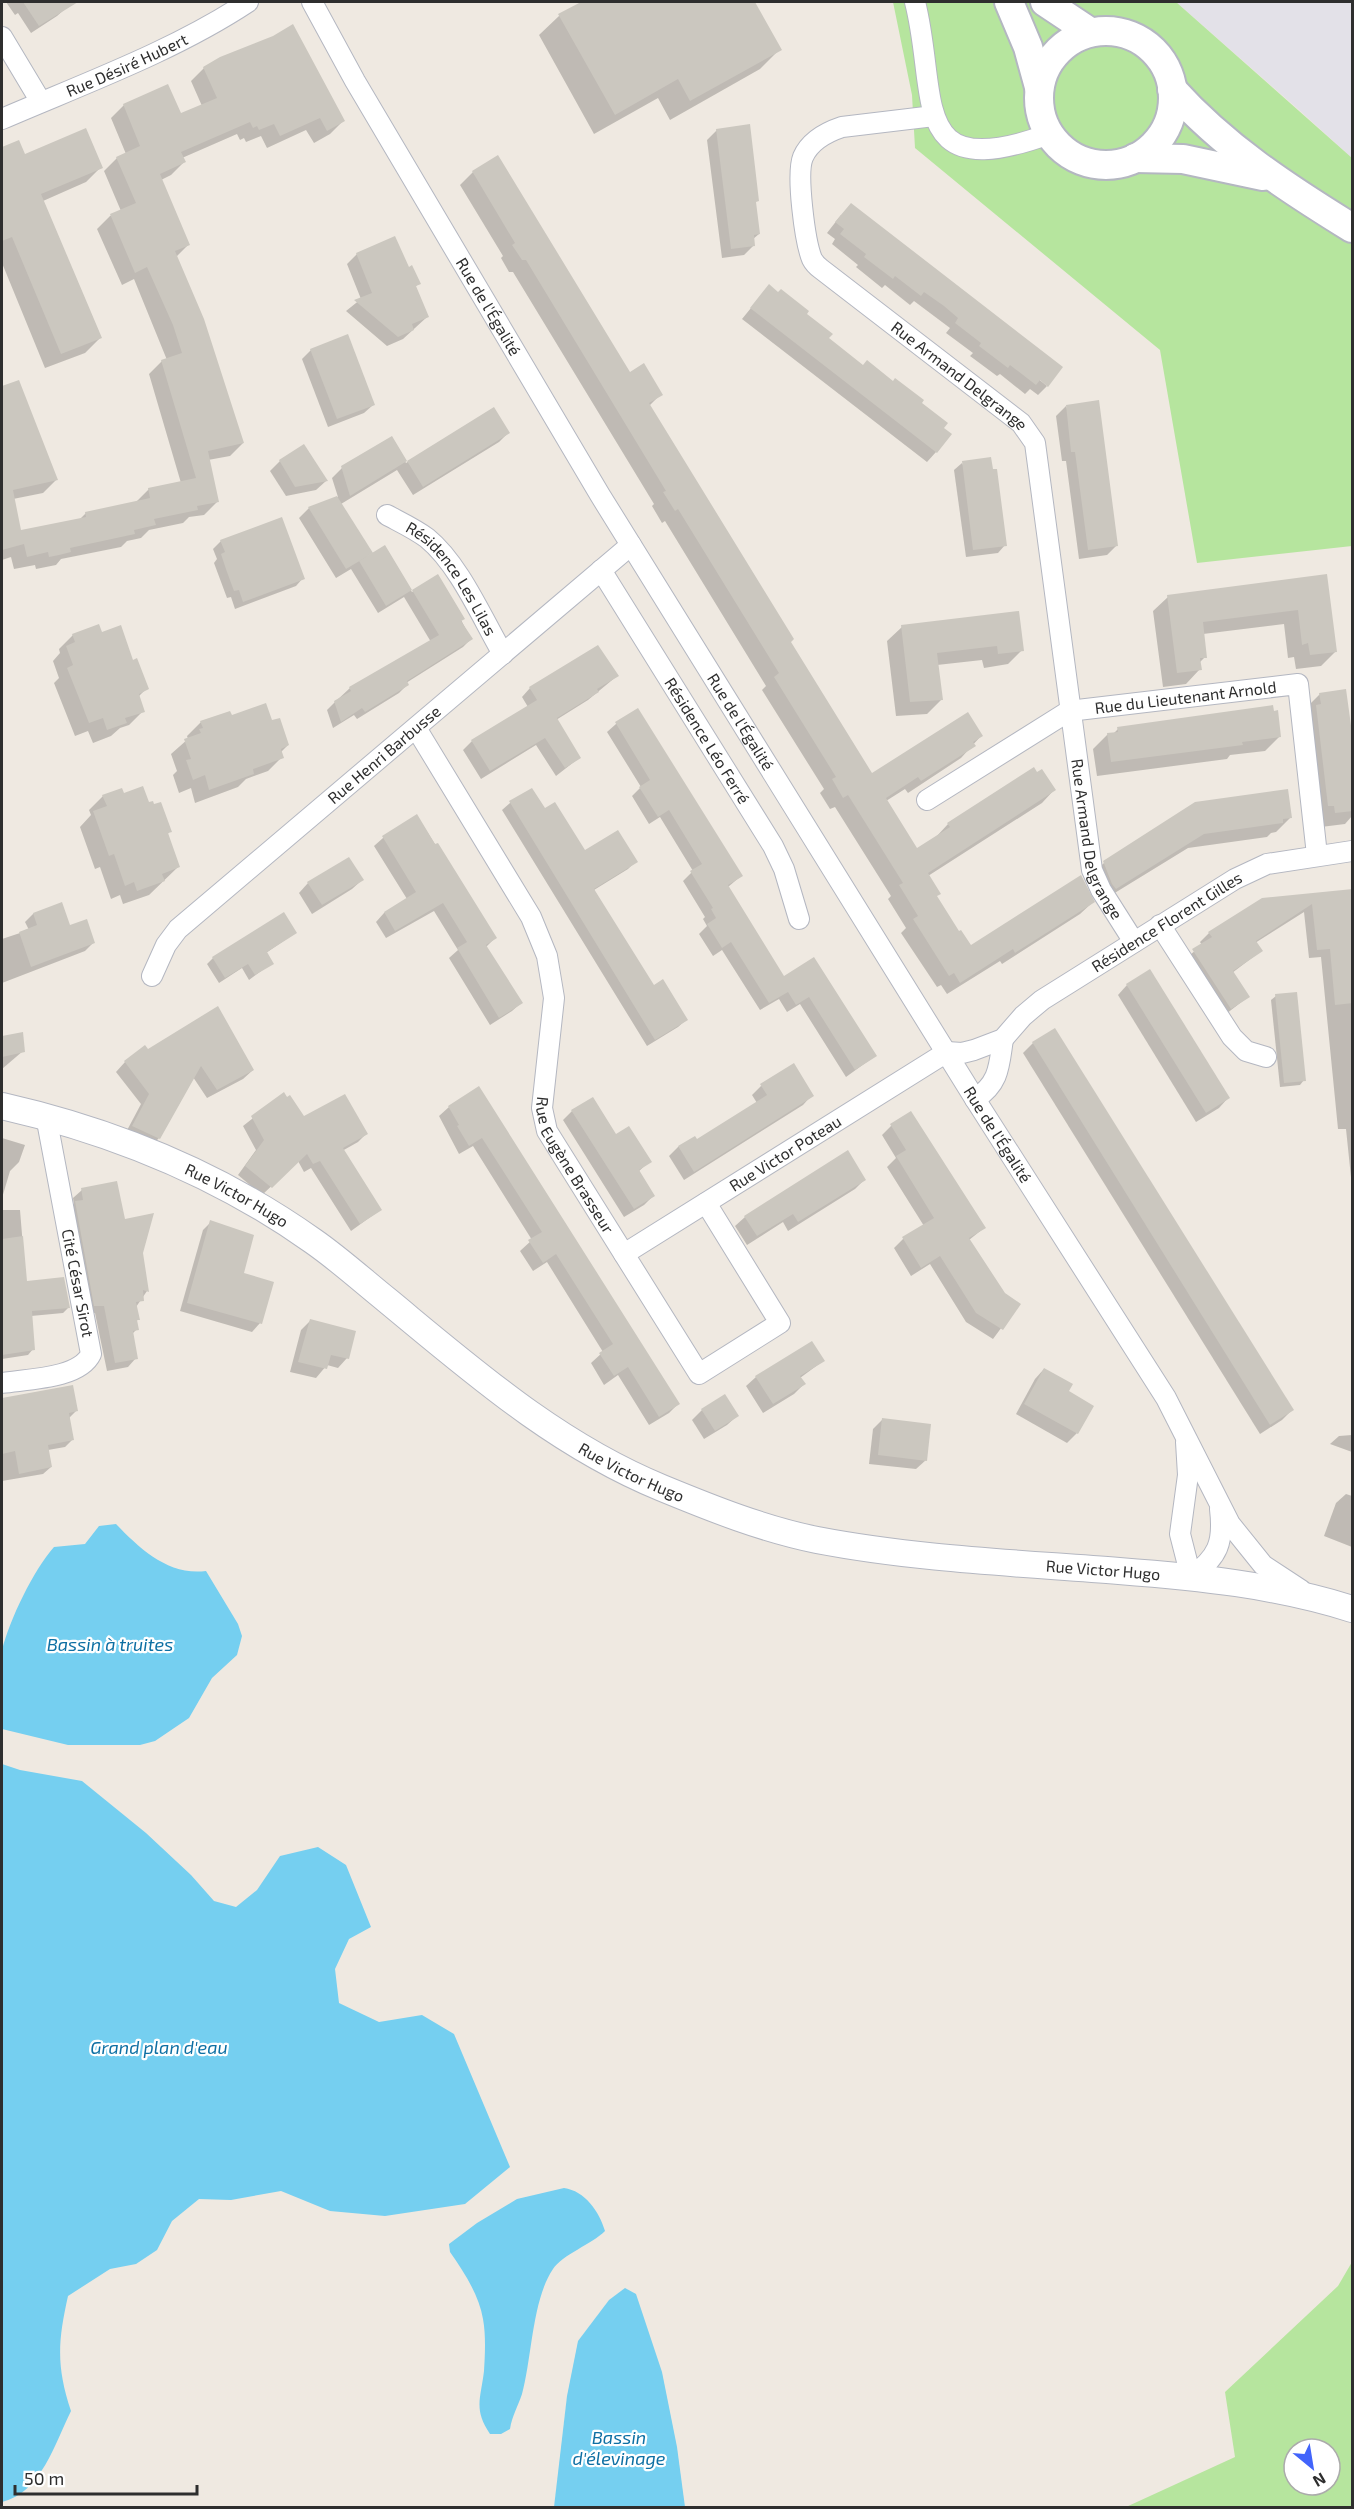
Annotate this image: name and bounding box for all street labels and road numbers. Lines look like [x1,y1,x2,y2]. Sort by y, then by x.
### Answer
street label: Rue Désiré Hubert [63,29,190,100]
street label: Rue de l'Égalité [453,254,525,359]
street label: Rue Armand Delgrange [888,317,1033,433]
street label: Résidence Les Lilas [403,517,501,638]
street label: Rue de l'Égalité [704,670,778,773]
street label: Résidence Léo Ferré [661,674,754,807]
street label: Rue du Lieutenant Arnold [1094,677,1278,717]
street label: Rue Henri Barbusse [323,701,444,807]
street label: Rue Armand Delgrange [1068,757,1127,923]
street label: Résidence Florent Gilles [1088,867,1245,976]
street label: Rue de l'Égalité [960,1083,1036,1186]
street label: Rue Eugène Brasseur [533,1096,619,1237]
street label: Rue Victor Poteau [725,1111,844,1195]
street label: Rue Victor Hugo [182,1159,292,1231]
street label: Cité César Sirot [59,1227,98,1339]
street label: Rue Victor Hugo [575,1438,687,1505]
street label: Rue Victor Hugo [1045,1556,1161,1583]

